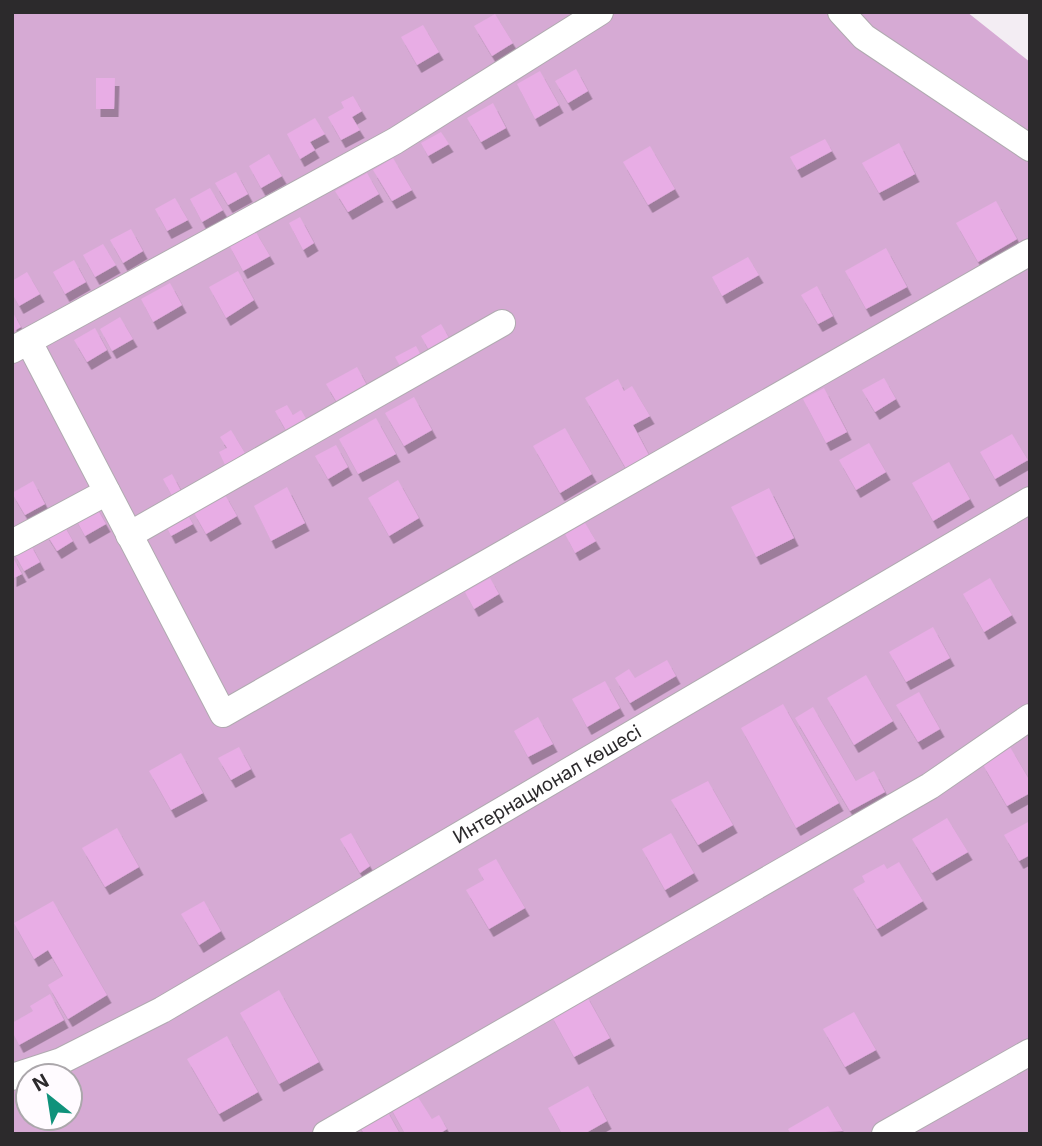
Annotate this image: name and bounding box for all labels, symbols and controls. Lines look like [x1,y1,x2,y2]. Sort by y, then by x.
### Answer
street label: Интернационал көшесі [449,720,645,848]
north arrow [14,1062,84,1132]
text: N [29,1069,53,1096]

